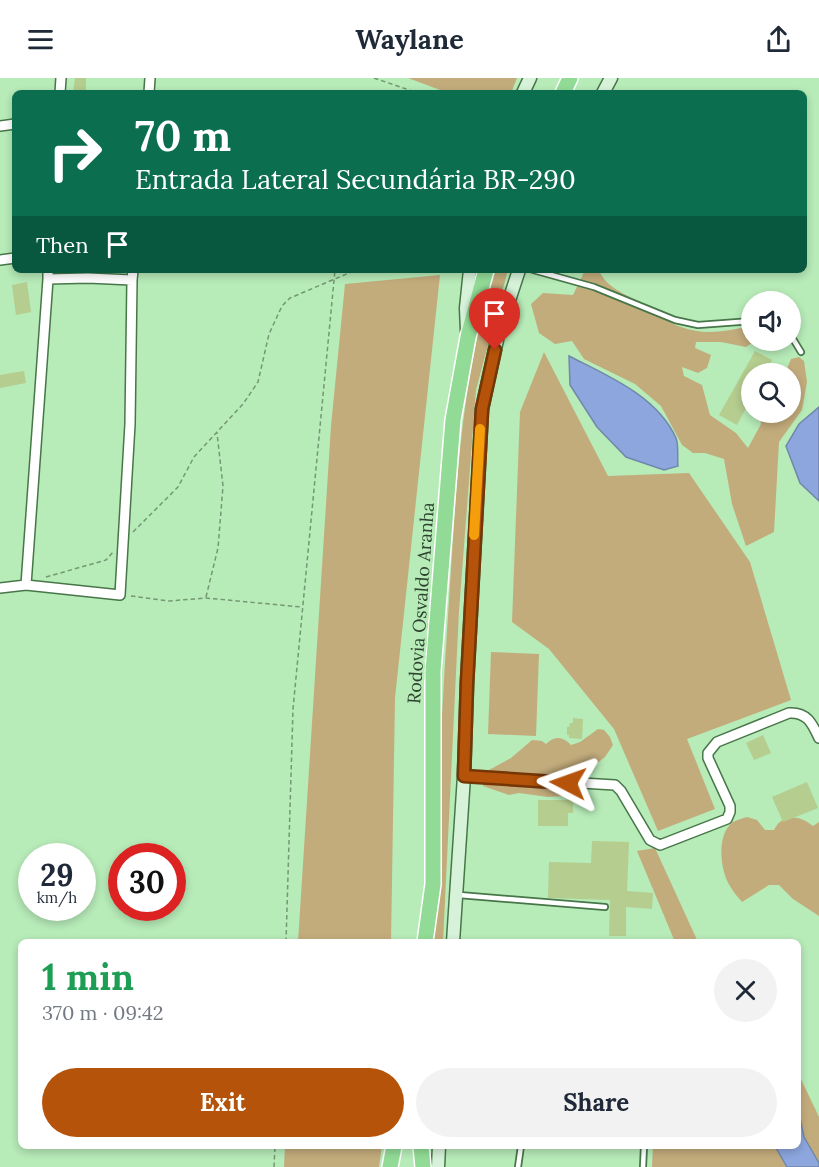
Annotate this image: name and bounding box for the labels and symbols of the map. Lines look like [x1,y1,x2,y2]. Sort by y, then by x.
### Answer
pin [469,288,520,350]
street label: Rodovia Osvaldo Aranha [402,501,439,705]
position arrow [536,751,600,815]
speed limit sign: 30 [108,843,186,921]

